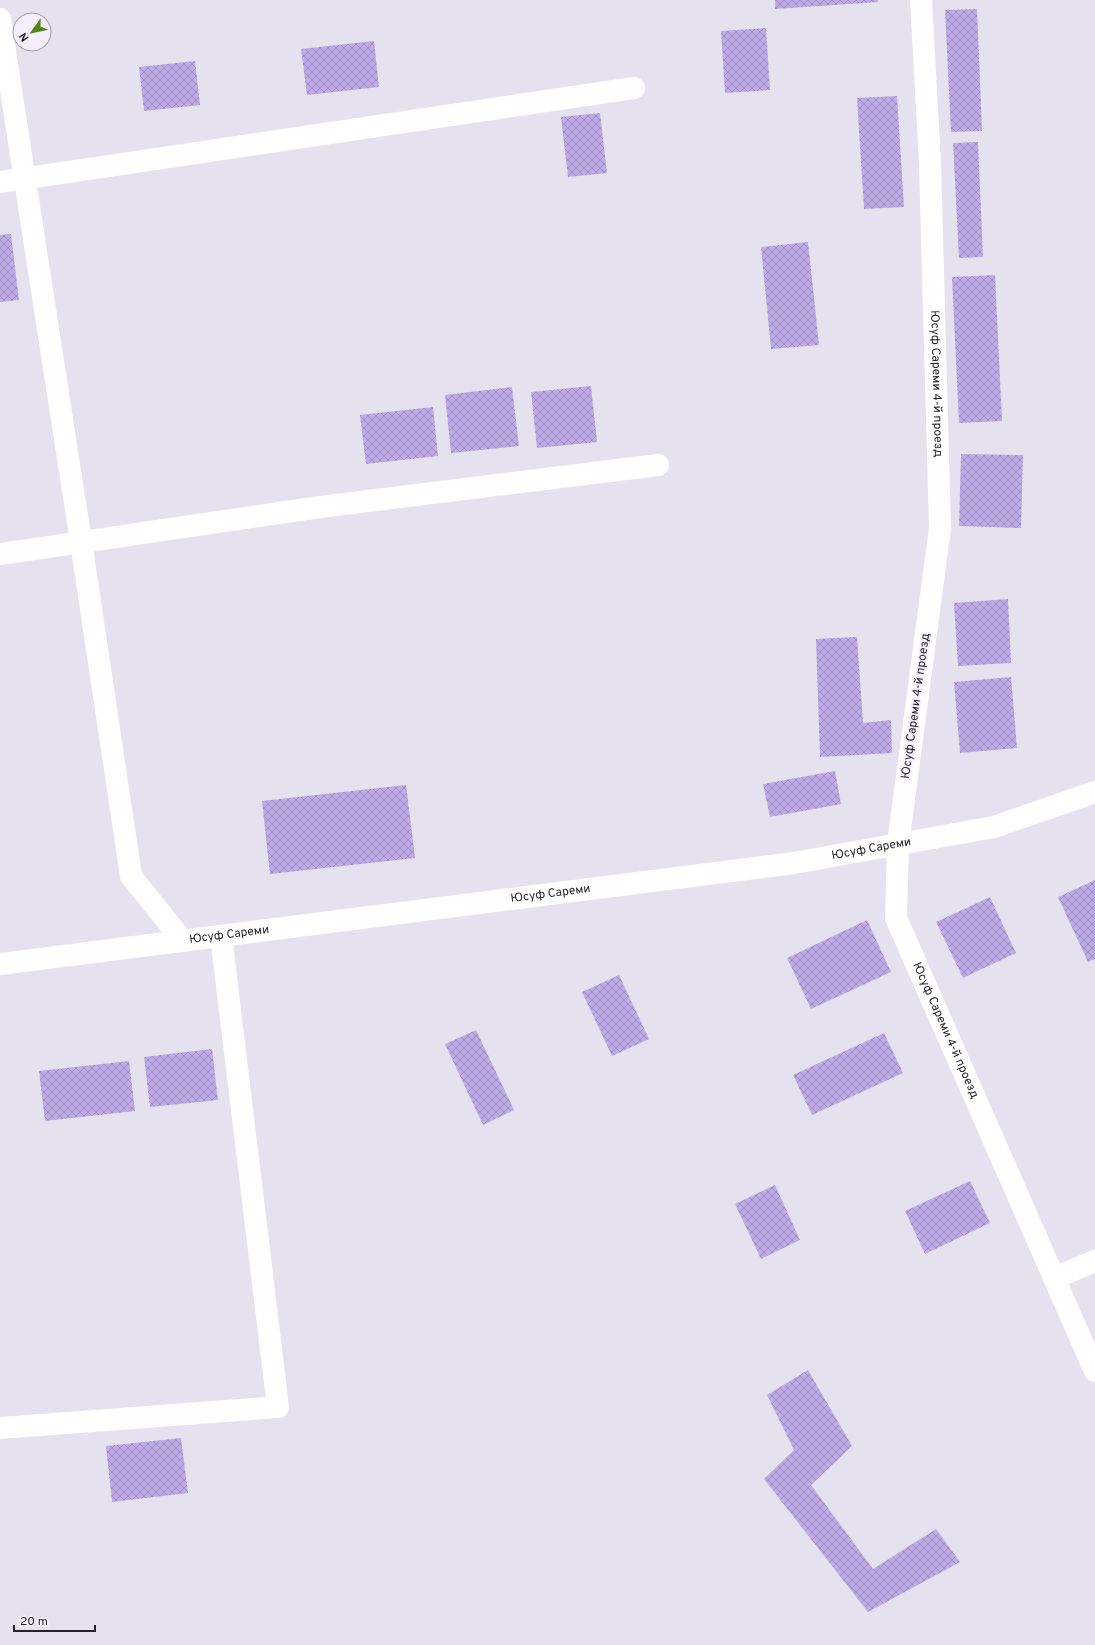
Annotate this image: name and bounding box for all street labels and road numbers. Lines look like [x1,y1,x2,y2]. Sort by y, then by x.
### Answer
street label: Юсуф Сареми 4-й проезд [926,310,946,457]
street label: Юсуф Сареми 4-й проезд [898,632,934,780]
street label: Юсуф Сареми [830,834,912,864]
street label: Юсуф Сареми [510,881,591,907]
street label: Юсуф Сареми [188,922,270,948]
street label: Юсуф Сареми 4-й проезд [908,960,982,1101]

